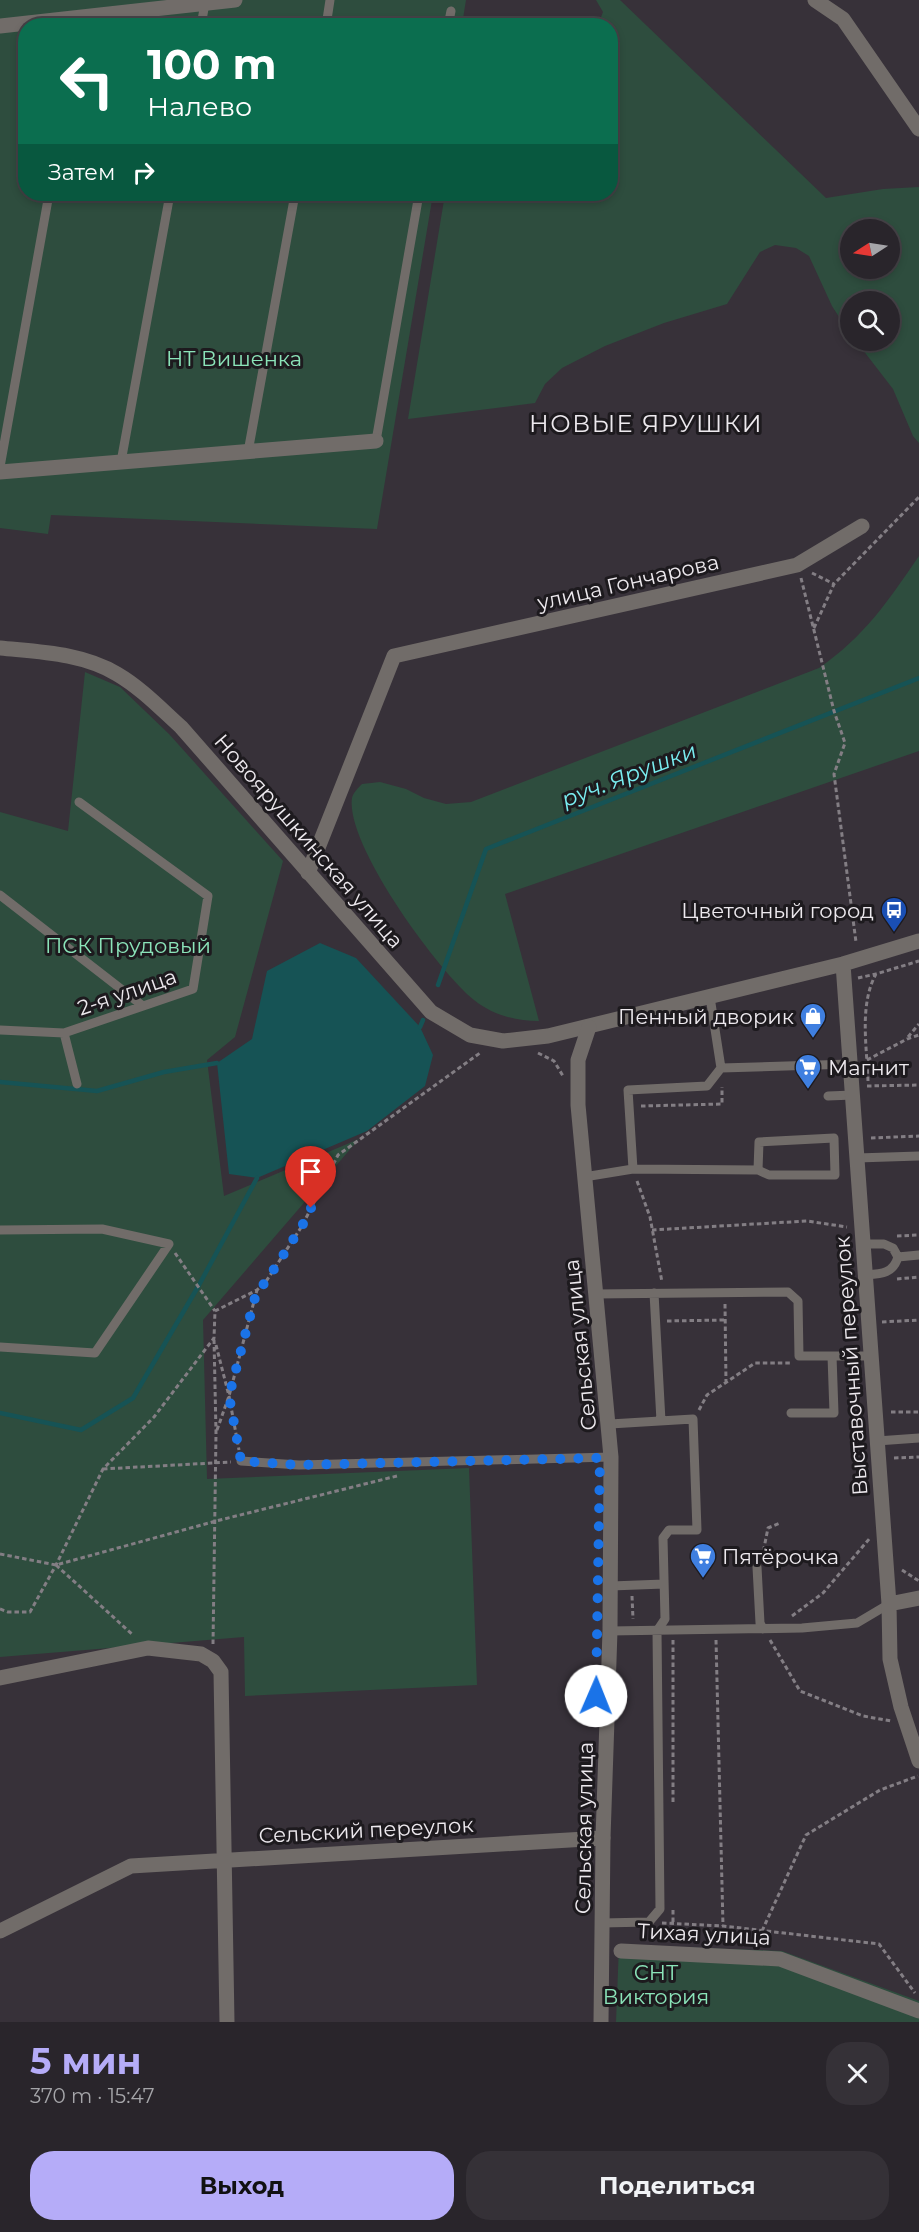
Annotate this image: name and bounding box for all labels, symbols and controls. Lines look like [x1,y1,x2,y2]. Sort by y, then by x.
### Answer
text: 100 m [147,38,276,90]
icon: left [48,42,126,120]
text: Налево [147,90,252,123]
icon: right [127,156,160,189]
text: Затем [48,159,115,186]
north arrow [840,219,900,279]
map controls [840,219,900,351]
button: search [840,291,900,351]
park label: НТ Вишенка [166,346,302,371]
district label: НОВЫЕ ЯРУШКИ [529,409,763,438]
street label: улица Гончарова [534,549,721,615]
street label: Новоярушкинская улица [209,729,409,953]
water label: руч. Ярушки [558,737,700,813]
bus stop icon: Цветочный город [879,895,909,933]
place label: Цветочный город [681,898,874,923]
park label: ПСК Прудовый [45,933,211,958]
street label: 2-я улица [74,963,180,1021]
shop icon: Пенный дворик [798,1001,828,1039]
place label: Пенный дворик [618,1004,794,1029]
supermarket icon: Магнит [793,1052,823,1090]
place label: Магнит [828,1055,909,1080]
pin [285,1146,336,1208]
icon: arrive [294,1155,327,1188]
street label: Выставочный переулок [829,1236,873,1496]
street label: Сельская улица [559,1258,601,1432]
supermarket icon: Пятёрочка [688,1541,718,1579]
place label: Пятёрочка [722,1544,839,1569]
position arrow [564,1664,628,1728]
street label: Сельская улица [570,1742,598,1914]
street label: Сельский переулок [258,1812,474,1848]
street label: Тихая улица [637,1918,771,1950]
park label: СНТ Виктория [603,1960,709,2009]
text: 5 мин [30,2039,142,2083]
button: close [826,2042,889,2105]
text: 370 m · 15:47 [30,2084,154,2108]
button: Выход [30,2151,454,2220]
button: Поделиться [466,2151,889,2220]

